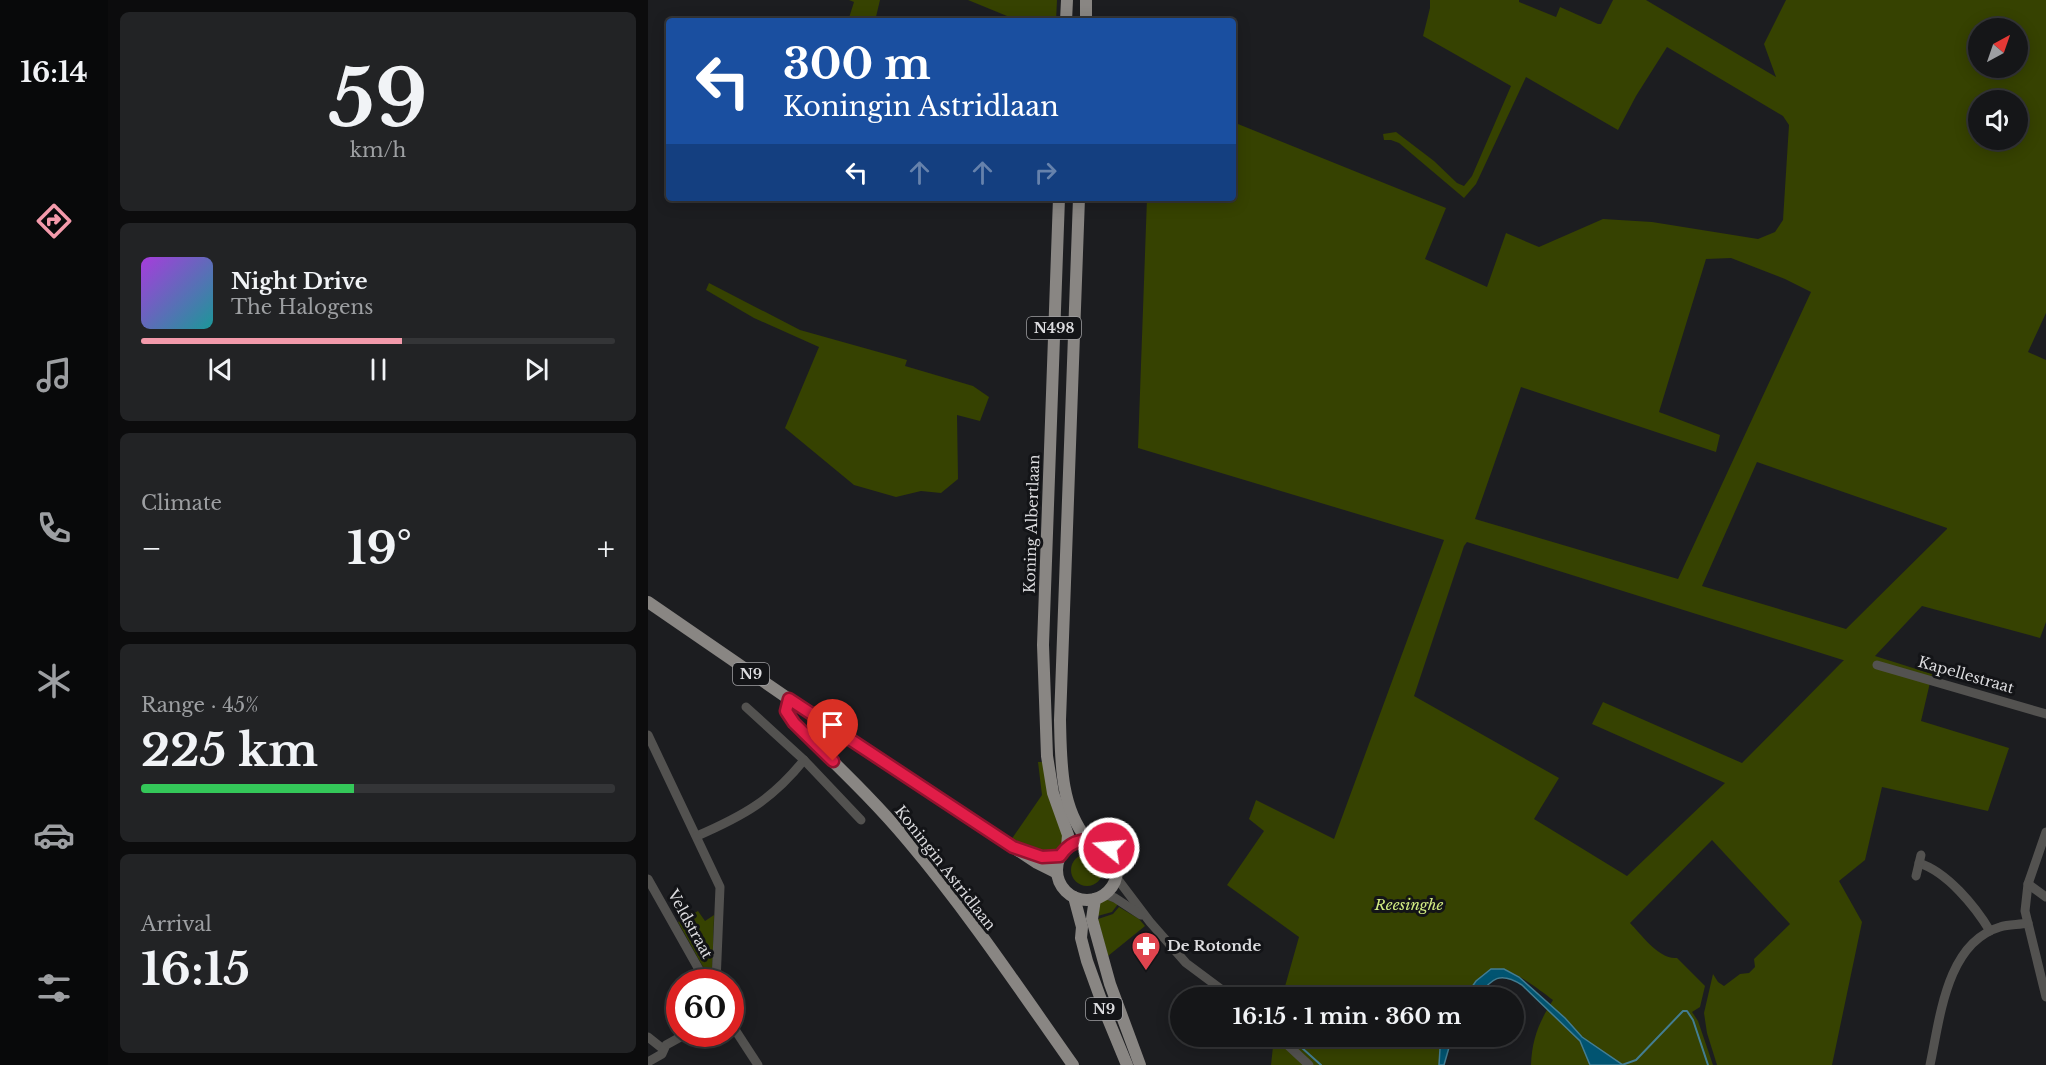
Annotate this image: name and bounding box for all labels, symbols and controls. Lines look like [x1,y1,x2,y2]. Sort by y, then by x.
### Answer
north arrow [1968,18,2028,78]
map controls [1968,18,2028,150]
text: 300 m [783,38,931,90]
icon: left [684,42,762,120]
text: 59 [329,50,427,147]
text: 16:14 [20,56,88,89]
text: Koningin Astridlaan [783,90,1059,123]
button: sound [1968,90,2028,150]
text: km/h [350,138,406,162]
icon: left [840,156,873,189]
icon: ahead [903,156,936,189]
icon: ahead [966,156,999,189]
icon: right [1029,156,1062,189]
icon: directions [33,200,75,242]
text: Night Drive [231,268,368,295]
text: The Halogens [231,295,373,319]
road number: N498 [1027,317,1081,339]
icon: previous [204,353,237,386]
icon: pause [362,353,395,386]
icon: next [520,353,553,386]
icon: music [33,354,75,396]
street label: Koning Albertlaan [1020,454,1043,594]
text: Climate [141,491,222,515]
icon: phone [33,507,75,549]
text: 19° [347,520,412,576]
text: − [141,528,162,569]
text: + [597,528,615,569]
street label: Kapellestraat [1916,652,2017,697]
icon: climate [33,660,75,702]
road number: N9 [733,663,769,685]
text: Range · 45% [141,693,259,717]
pin [807,699,858,761]
icon: arrive [816,708,849,741]
text: 225 km [141,722,318,778]
street label: Koningin Astridlaan [891,801,1000,934]
icon: car [33,814,75,856]
position arrow [1077,816,1141,880]
street label: Veldstraat [663,885,717,962]
park label: Reesinghe [1374,895,1444,914]
text: Arrival [141,912,212,936]
pharmacy icon: De Rotonde [1130,930,1162,972]
place label: De Rotonde [1167,936,1261,955]
text: 16:15 [141,941,250,997]
icon: filters [33,967,75,1009]
speed limit sign: 60 [666,969,744,1047]
road number: N9 [1086,998,1122,1020]
text: 16:15 · 1 min · 360 m [1233,1003,1461,1030]

